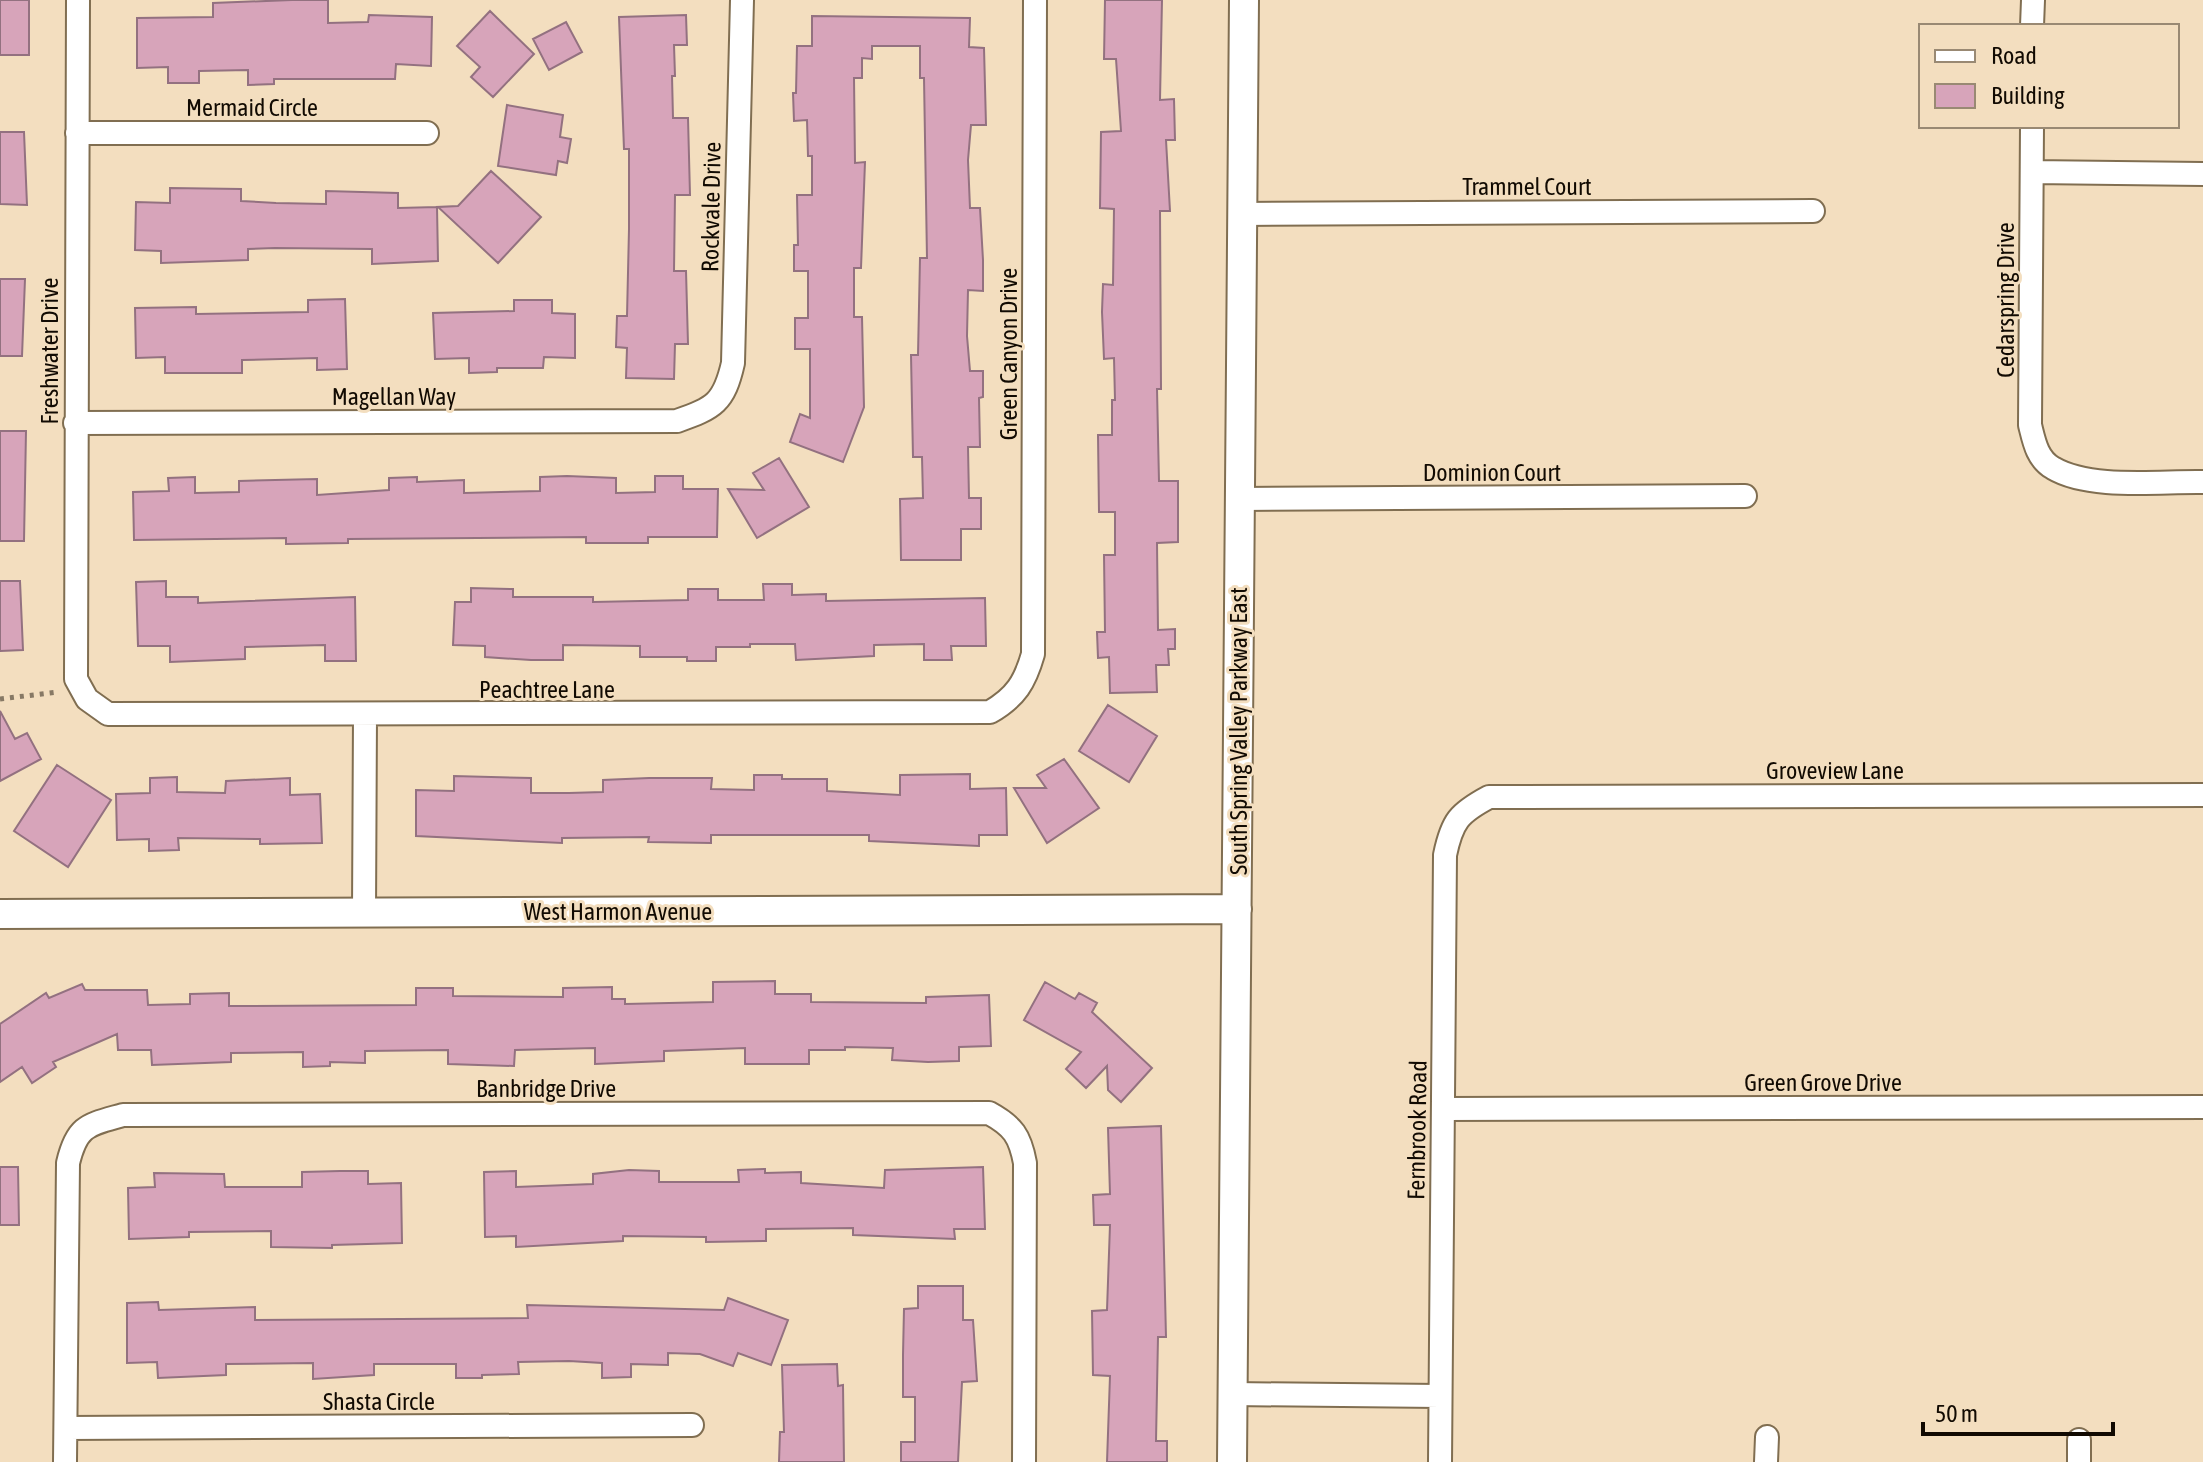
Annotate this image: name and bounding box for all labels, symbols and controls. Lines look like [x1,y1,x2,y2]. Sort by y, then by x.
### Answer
legend [1919,24,2179,128]
text: Road [1991,42,2037,69]
text: Building [1991,82,2065,109]
street label: Mermaid Circle [186,94,318,121]
street label: Rockvale Drive [696,142,726,272]
street label: Trammel Court [1462,173,1592,200]
street label: Cedarspring Drive [1992,222,2019,378]
street label: Green Canyon Drive [995,268,1022,440]
street label: Freshwater Drive [36,277,63,425]
street label: Magellan Way [332,383,456,410]
street label: Dominion Court [1423,459,1561,486]
street label: South Spring Valley Parkway East [1225,587,1252,875]
street label: Peachtree Lane [479,676,615,703]
street label: Groveview Lane [1766,757,1904,784]
street label: West Harmon Avenue [524,898,712,925]
street label: Fernbrook Road [1402,1060,1432,1200]
street label: Green Grove Drive [1744,1069,1902,1096]
street label: Banbridge Drive [476,1075,616,1102]
scale bar [1923,1386,2113,1436]
street label: Shasta Circle [323,1388,435,1415]
text: 50 m [1935,1400,1978,1427]

